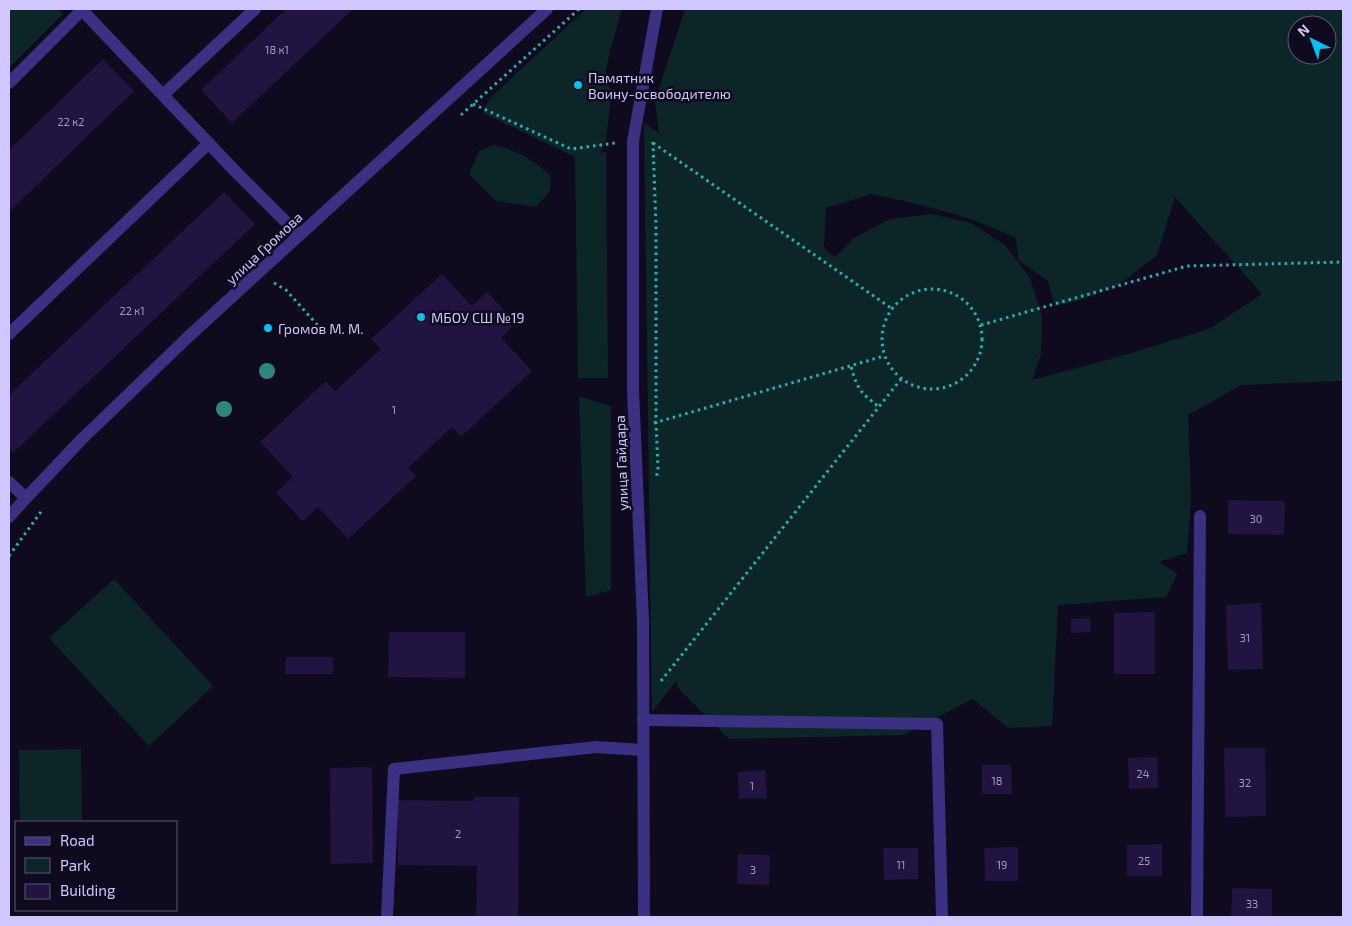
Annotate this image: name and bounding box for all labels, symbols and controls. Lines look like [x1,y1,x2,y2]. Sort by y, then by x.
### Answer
north arrow [1287,15,1337,65]
text: N [1294,20,1312,40]
house number: 18 к1 [265,43,289,56]
place label: Памятник Воину-освободителю [588,69,731,102]
marker: Памятник Воину-освободителю [572,79,584,91]
house number: 22 к2 [58,115,84,128]
street label: улица Громова [222,208,306,288]
house number: 22 к1 [119,304,145,317]
place label: МБОУ СШ №19 [431,309,525,326]
marker: МБОУ СШ №19 [415,311,427,323]
place label: Громов М. М. [278,320,363,337]
marker: Громов М. М. [262,322,274,334]
house number: 1 [392,403,396,416]
street label: улица Гайдара [611,415,631,511]
house number: 30 [1250,512,1262,525]
house number: 31 [1240,631,1250,644]
house number: 24 [1137,767,1150,780]
house number: 18 [991,774,1003,787]
house number: 32 [1239,776,1251,789]
house number: 1 [750,779,754,792]
legend [15,821,178,911]
house number: 2 [455,827,461,840]
text: Road [60,831,95,849]
house number: 25 [1138,854,1150,867]
text: Park [60,856,91,874]
house number: 11 [897,858,905,871]
house number: 19 [997,858,1007,871]
house number: 3 [750,863,756,876]
text: Building [60,881,116,899]
house number: 33 [1246,897,1258,910]

